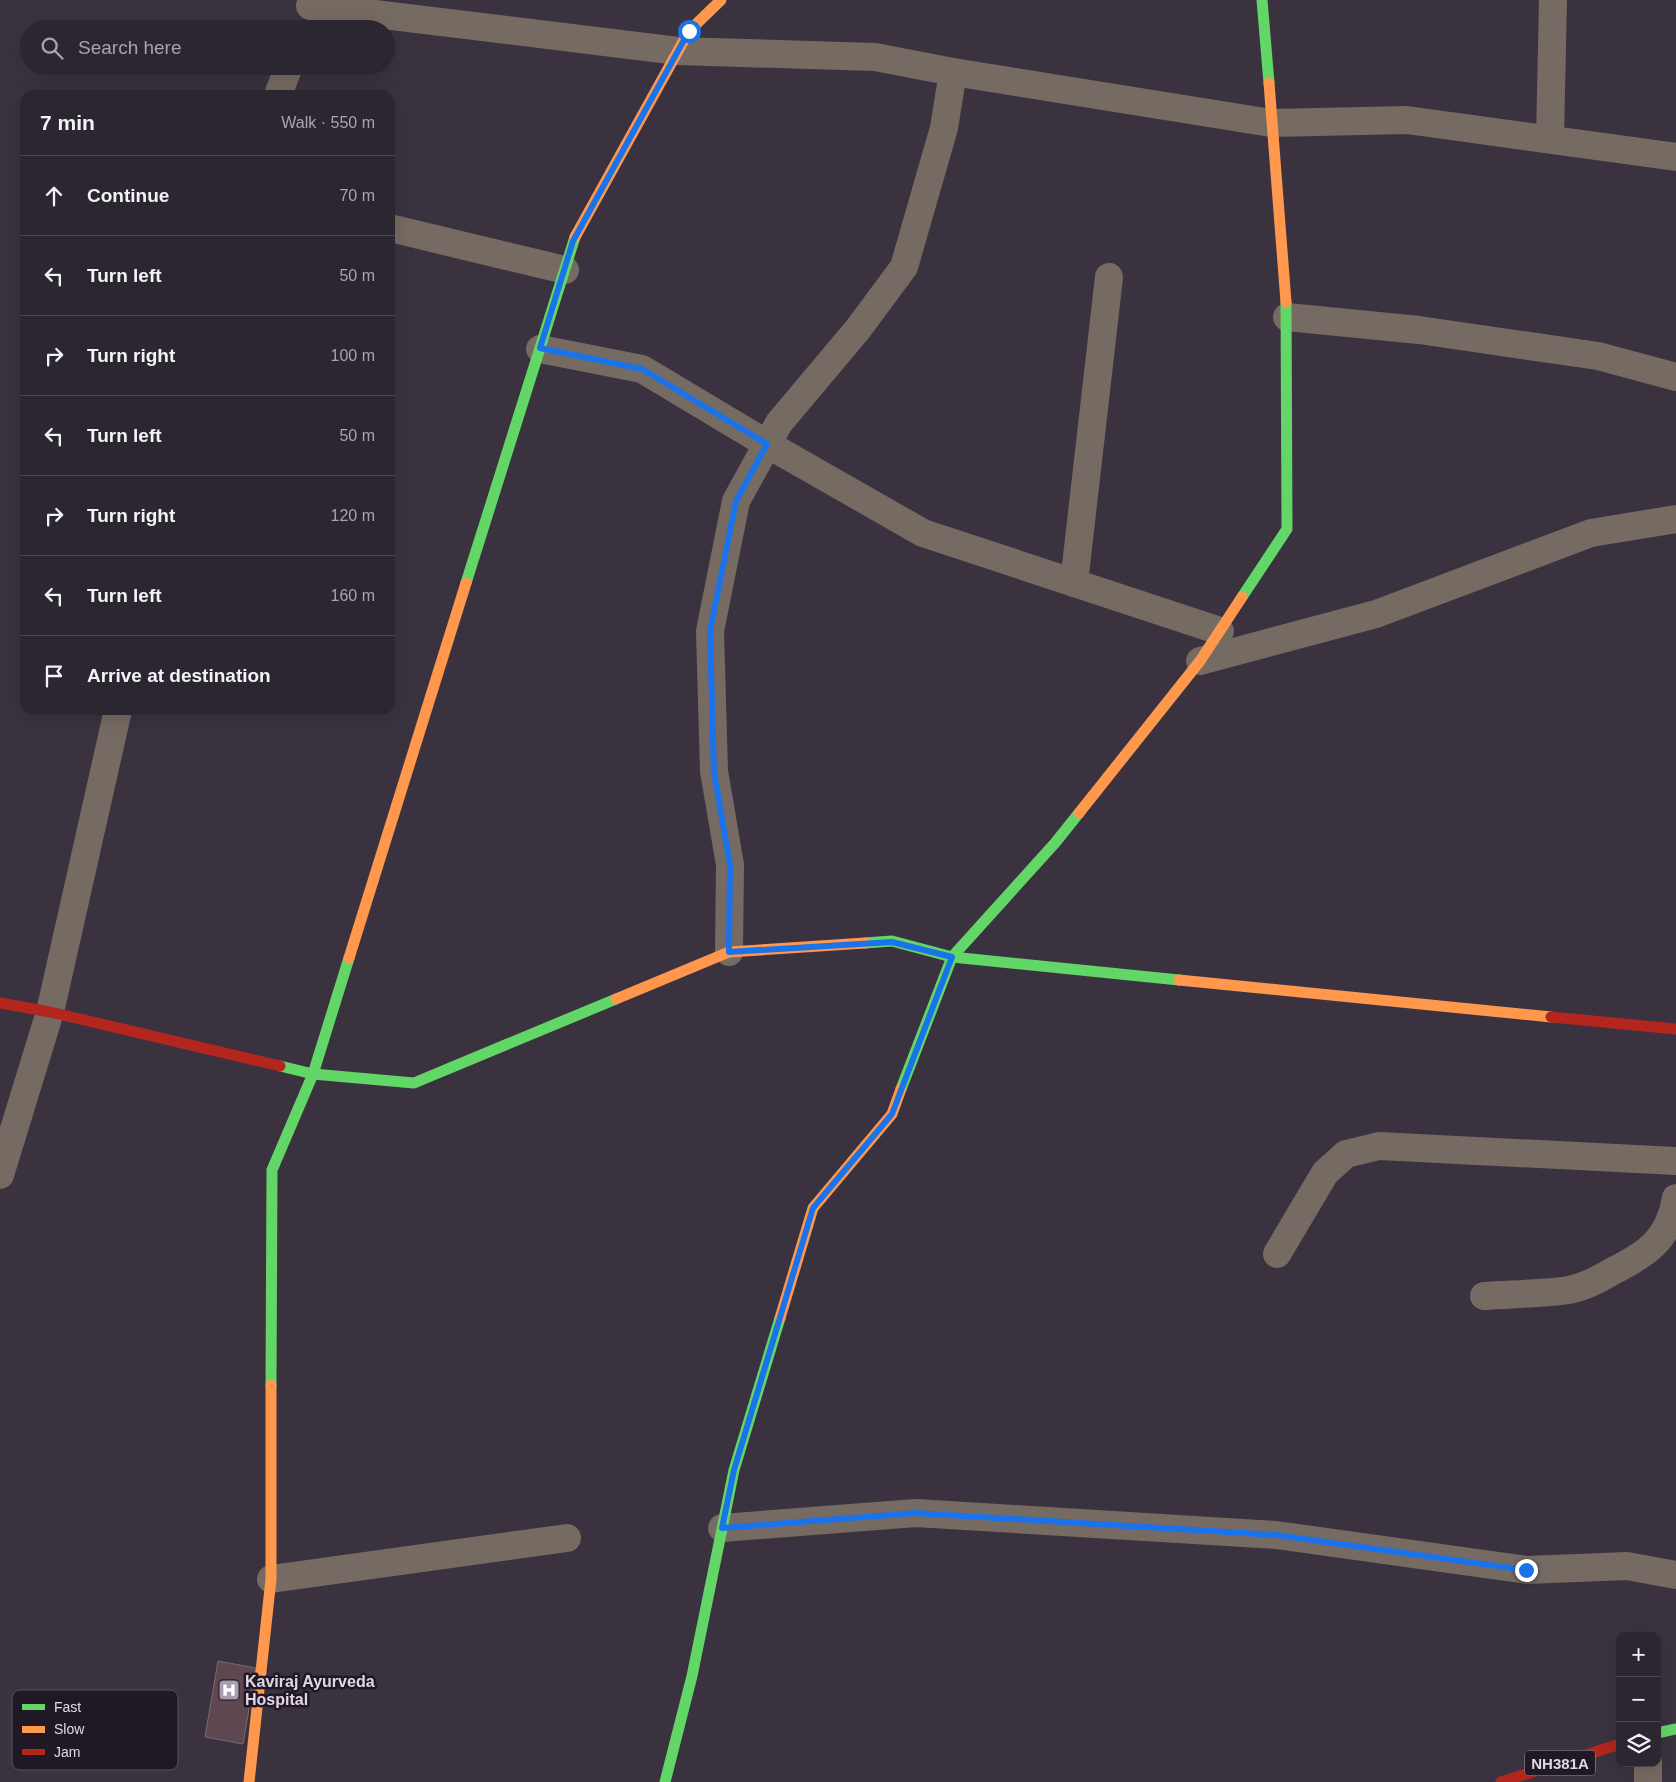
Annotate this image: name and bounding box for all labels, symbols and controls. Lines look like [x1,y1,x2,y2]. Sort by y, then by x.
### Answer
search box [20,20,395,75]
route start [678,20,701,43]
icon: search [38,34,66,62]
text: Search here [78,37,182,58]
text: 7 min [40,111,95,134]
text: Walk · 550 m [281,114,375,131]
icon: ahead [40,182,68,210]
text: Continue [87,185,169,206]
text: 70 m [339,187,375,204]
icon: left [40,262,68,290]
text: Turn left [87,265,162,286]
text: 50 m [339,267,375,284]
icon: right [40,342,68,370]
text: Turn right [87,345,175,366]
text: 100 m [331,347,375,364]
icon: left [40,422,68,450]
text: Turn left [87,425,162,446]
text: 50 m [339,427,375,444]
icon: right [40,502,68,530]
text: Turn right [87,505,175,526]
text: 120 m [331,507,375,524]
icon: left [40,582,68,610]
text: Turn left [87,585,162,606]
text: 160 m [331,587,375,604]
icon: arrive [40,662,68,690]
text: Arrive at destination [87,665,271,686]
route end [1515,1559,1538,1582]
map controls [1616,1632,1661,1767]
button: + [1616,1632,1661,1677]
place label: Kaviraj Ayurveda Hospital [245,1673,375,1708]
button: − [1616,1677,1661,1722]
hospital icon: Kaviraj Ayurveda Hospital [217,1678,241,1702]
legend [12,1690,178,1770]
text: Fast [54,1699,81,1715]
text: Slow [54,1721,85,1737]
button: layers [1616,1722,1661,1767]
text: Jam [54,1744,80,1760]
road number: NH381A [1525,1750,1595,1776]

